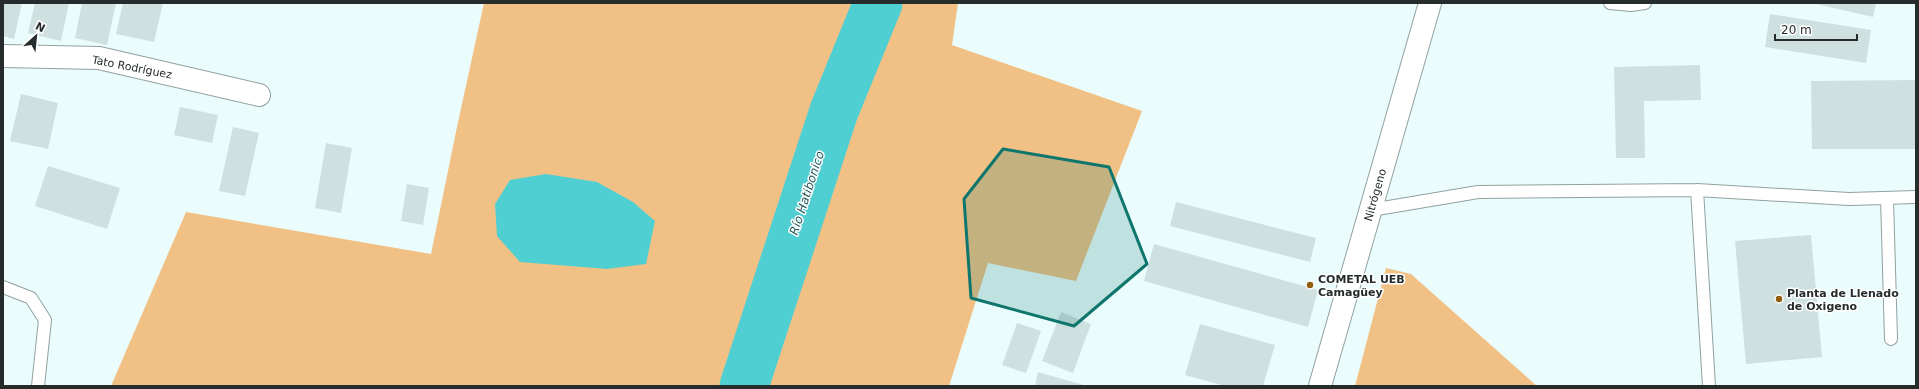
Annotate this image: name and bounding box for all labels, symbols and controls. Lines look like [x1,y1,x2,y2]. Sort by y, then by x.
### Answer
north arrow [16,16,56,56]
scale bar [1775,16,1857,42]
text: N [33,20,47,35]
text: 20 m [1781,23,1812,37]
street label: Tato Rodríguez [90,53,173,82]
water label: Río Hatibonico [787,149,827,237]
street label: Nitrógeno [1362,167,1389,223]
place label: COMETAL UEB Camagüey [1318,273,1405,299]
marker: COMETAL UEB Camagüey [1305,280,1315,290]
place label: Planta de Llenado de Oxigeno [1787,287,1899,313]
marker: Planta de Llenado de Oxigeno [1774,294,1784,304]

